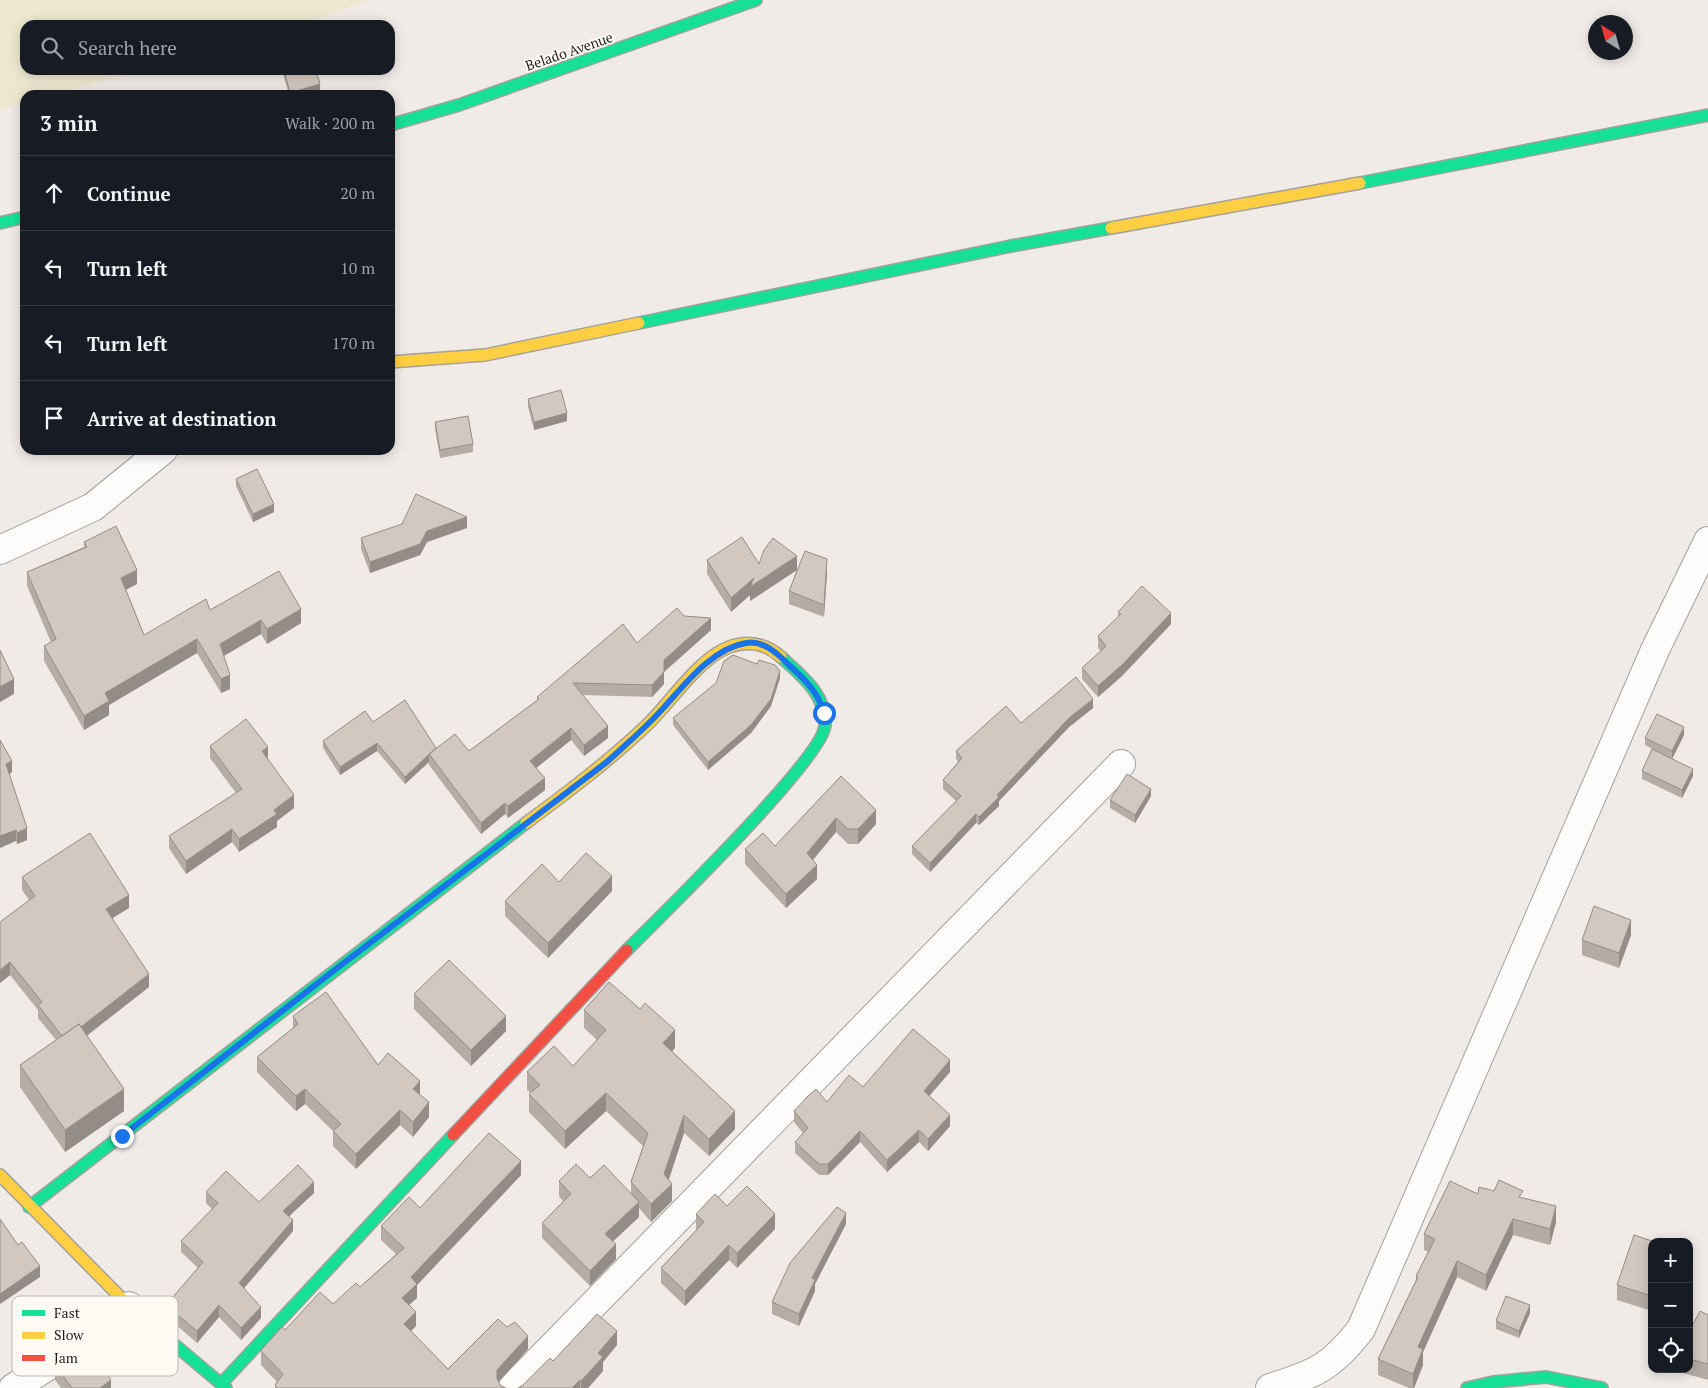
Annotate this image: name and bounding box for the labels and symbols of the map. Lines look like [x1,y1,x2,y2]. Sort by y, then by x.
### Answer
north arrow [1588,15,1633,60]
street label: Belado Avenue [523,27,615,75]
route start [813,702,836,725]
route end [111,1125,134,1148]
legend [12,1296,178,1376]
text: Fast [54,1303,81,1322]
text: Slow [54,1325,84,1344]
text: Jam [54,1348,78,1367]

